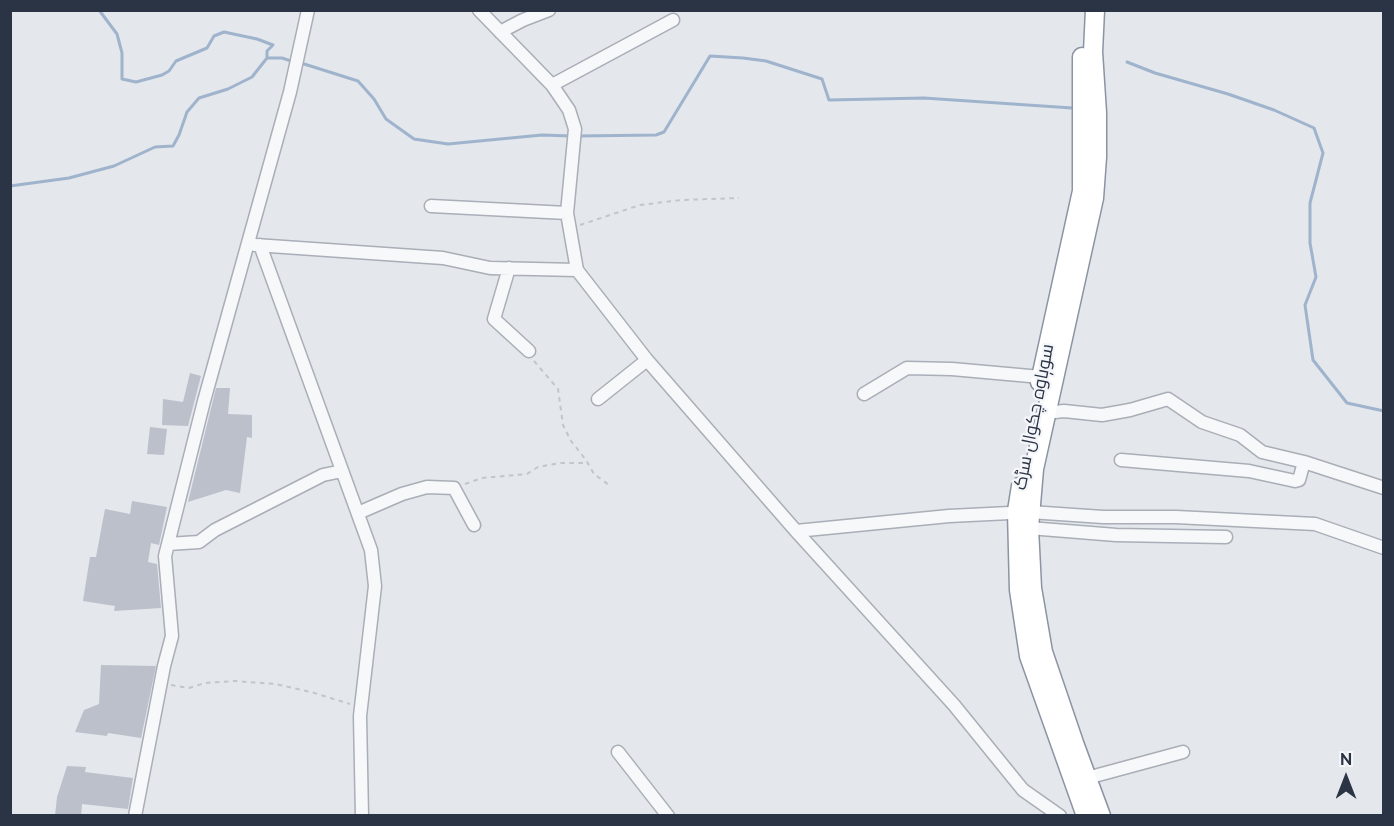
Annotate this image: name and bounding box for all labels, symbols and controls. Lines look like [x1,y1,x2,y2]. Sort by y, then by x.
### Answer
street label: سوہاوہ چکوال سڑک [1009,342,1059,492]
north arrow [1316,748,1376,808]
text: N [1340,750,1352,769]

